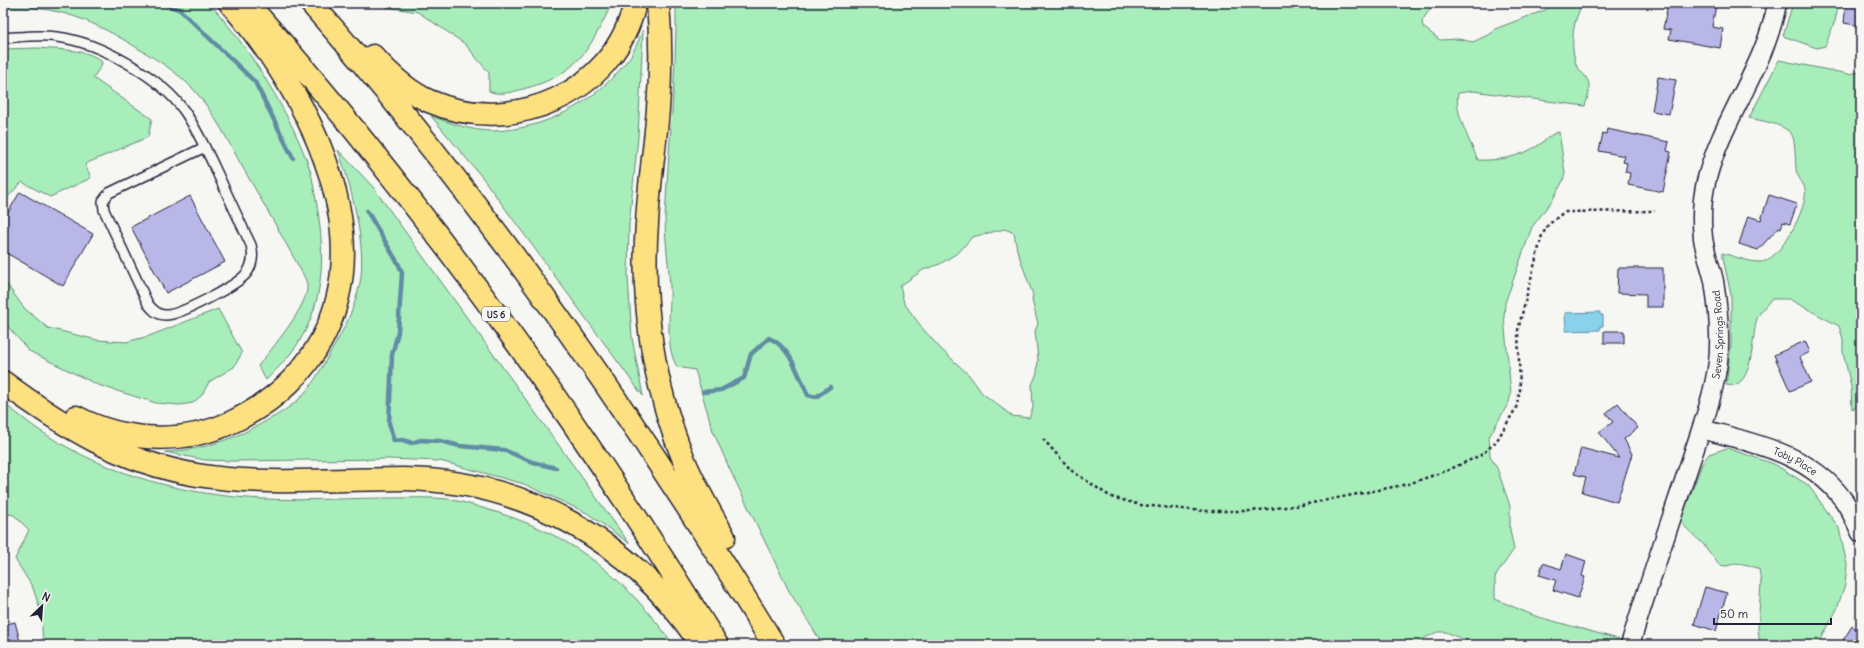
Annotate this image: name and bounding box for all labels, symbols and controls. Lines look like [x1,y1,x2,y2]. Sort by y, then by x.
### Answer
street label: Seven Springs Road [1709,289,1726,380]
road number: US 6 [482,307,510,321]
street label: Toby Place [1772,444,1820,478]
north arrow [22,586,62,626]
text: N [40,589,53,605]
scale bar [1714,600,1831,626]
text: 50 m [1720,606,1749,621]

